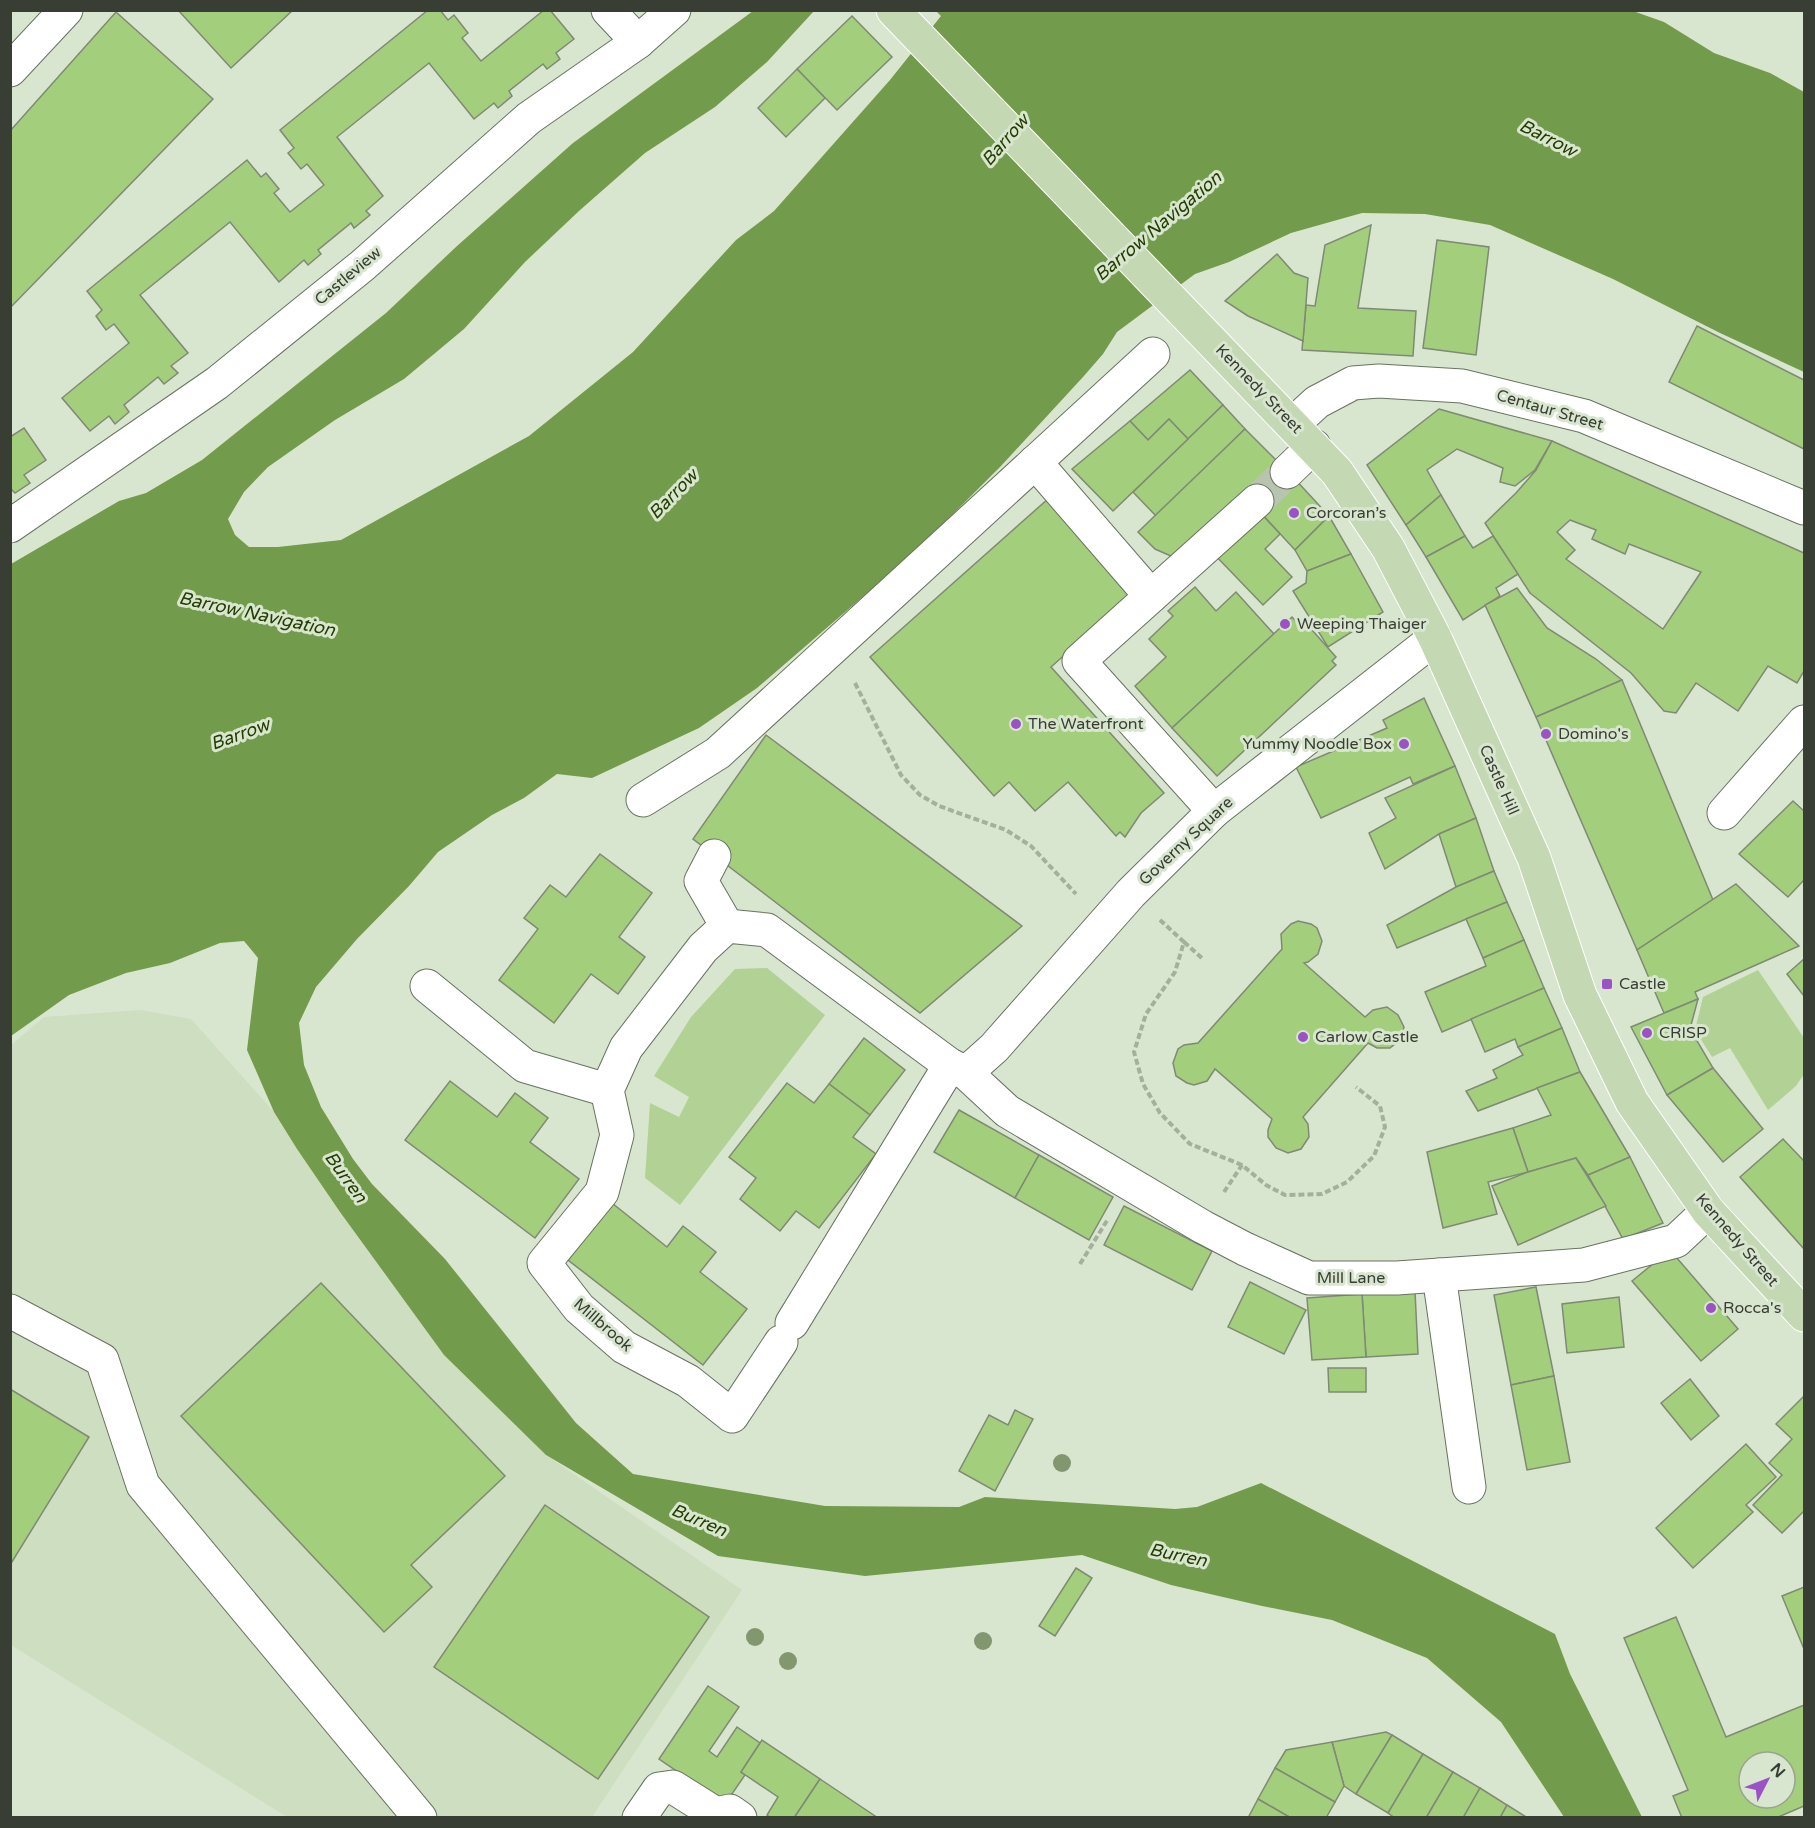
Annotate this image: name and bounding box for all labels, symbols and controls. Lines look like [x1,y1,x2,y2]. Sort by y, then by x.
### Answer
water label: Barrow [977,108,1035,170]
water label: Barrow [1516,114,1582,162]
water label: Barrow Navigation [1090,166,1227,285]
street label: Castleview [311,242,386,310]
street label: Kennedy Street [1211,340,1307,438]
street label: Centaur Street [1494,385,1606,435]
water label: Barrow [644,463,703,524]
place label: Corcoran’s [1306,503,1387,523]
marker: Corcoran’s [1287,506,1301,520]
water label: Barrow Navigation [177,587,338,641]
place label: Weeping Thaiger [1297,614,1427,634]
marker: Weeping Thaiger [1278,617,1292,631]
water label: Barrow [207,713,274,755]
place label: The Waterfront [1028,714,1144,734]
marker: The Waterfront [1009,717,1023,731]
place label: Domino's [1558,724,1629,744]
marker: Domino's [1539,727,1553,741]
place label: Yummy Noodle Box [1243,734,1392,754]
marker: Yummy Noodle Box [1397,737,1411,751]
street label: Castle Hill [1475,742,1523,818]
street label: Governy Square [1135,792,1237,890]
place label: Castle [1619,974,1666,994]
marker: Castle [1600,977,1614,991]
place label: CRISP [1659,1023,1707,1043]
marker: CRISP [1640,1026,1654,1040]
place label: Carlow Castle [1315,1027,1419,1047]
marker: Carlow Castle [1296,1030,1310,1044]
water label: Burren [320,1147,373,1208]
street label: Kennedy Street [1691,1189,1783,1291]
street label: Mill Lane [1317,1268,1385,1288]
street label: Millbrook [569,1294,637,1356]
place label: Rocca's [1723,1298,1781,1318]
marker: Rocca's [1704,1301,1718,1315]
water label: Burren [668,1499,731,1542]
water label: Burren [1147,1538,1210,1572]
north arrow [1737,1750,1797,1810]
text: N [1766,1759,1789,1782]

